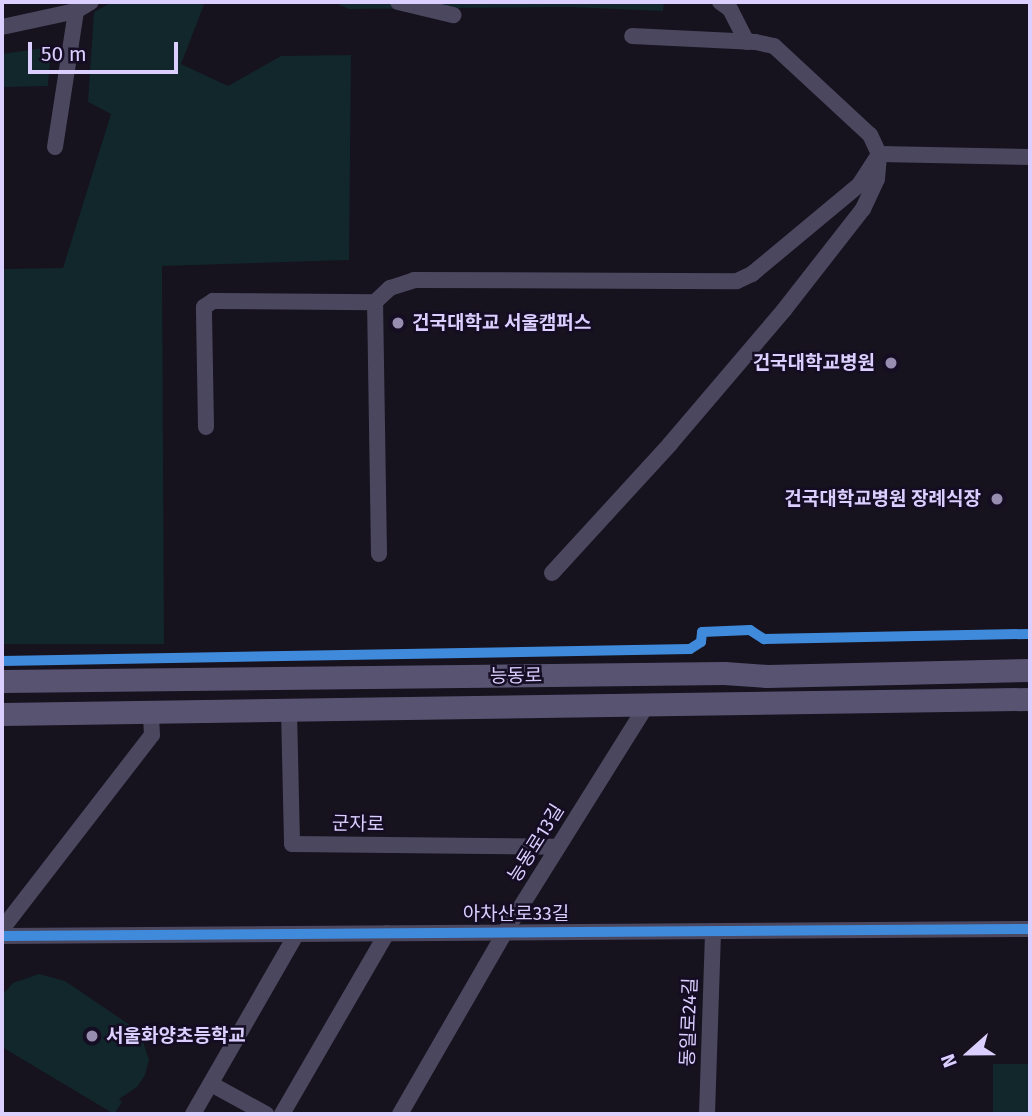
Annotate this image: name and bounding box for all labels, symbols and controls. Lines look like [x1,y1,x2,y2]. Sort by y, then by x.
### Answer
scale bar [32,28,182,72]
text: 50 m [41,41,87,67]
place label: 건국대학교 서울캠퍼스 [412,312,591,334]
marker: 건국대학교 서울캠퍼스 [390,315,406,331]
place label: 건국대학교병원 [753,352,875,374]
marker: 건국대학교병원 [881,353,901,373]
place label: 건국대학교병원 장례식장 [784,488,981,510]
marker: 건국대학교병원 장례식장 [987,489,1007,509]
street label: 능동로 [490,664,542,688]
street label: 능동로13길 [503,800,569,886]
street label: 군자로 [332,812,384,836]
street label: 아차산로33길 [463,903,569,925]
street label: 동일로24길 [676,977,702,1067]
north arrow [934,1018,1004,1088]
place label: 서울화양초등학교 [106,1025,246,1047]
marker: 서울화양초등학교 [84,1028,100,1044]
text: N [936,1051,962,1071]

